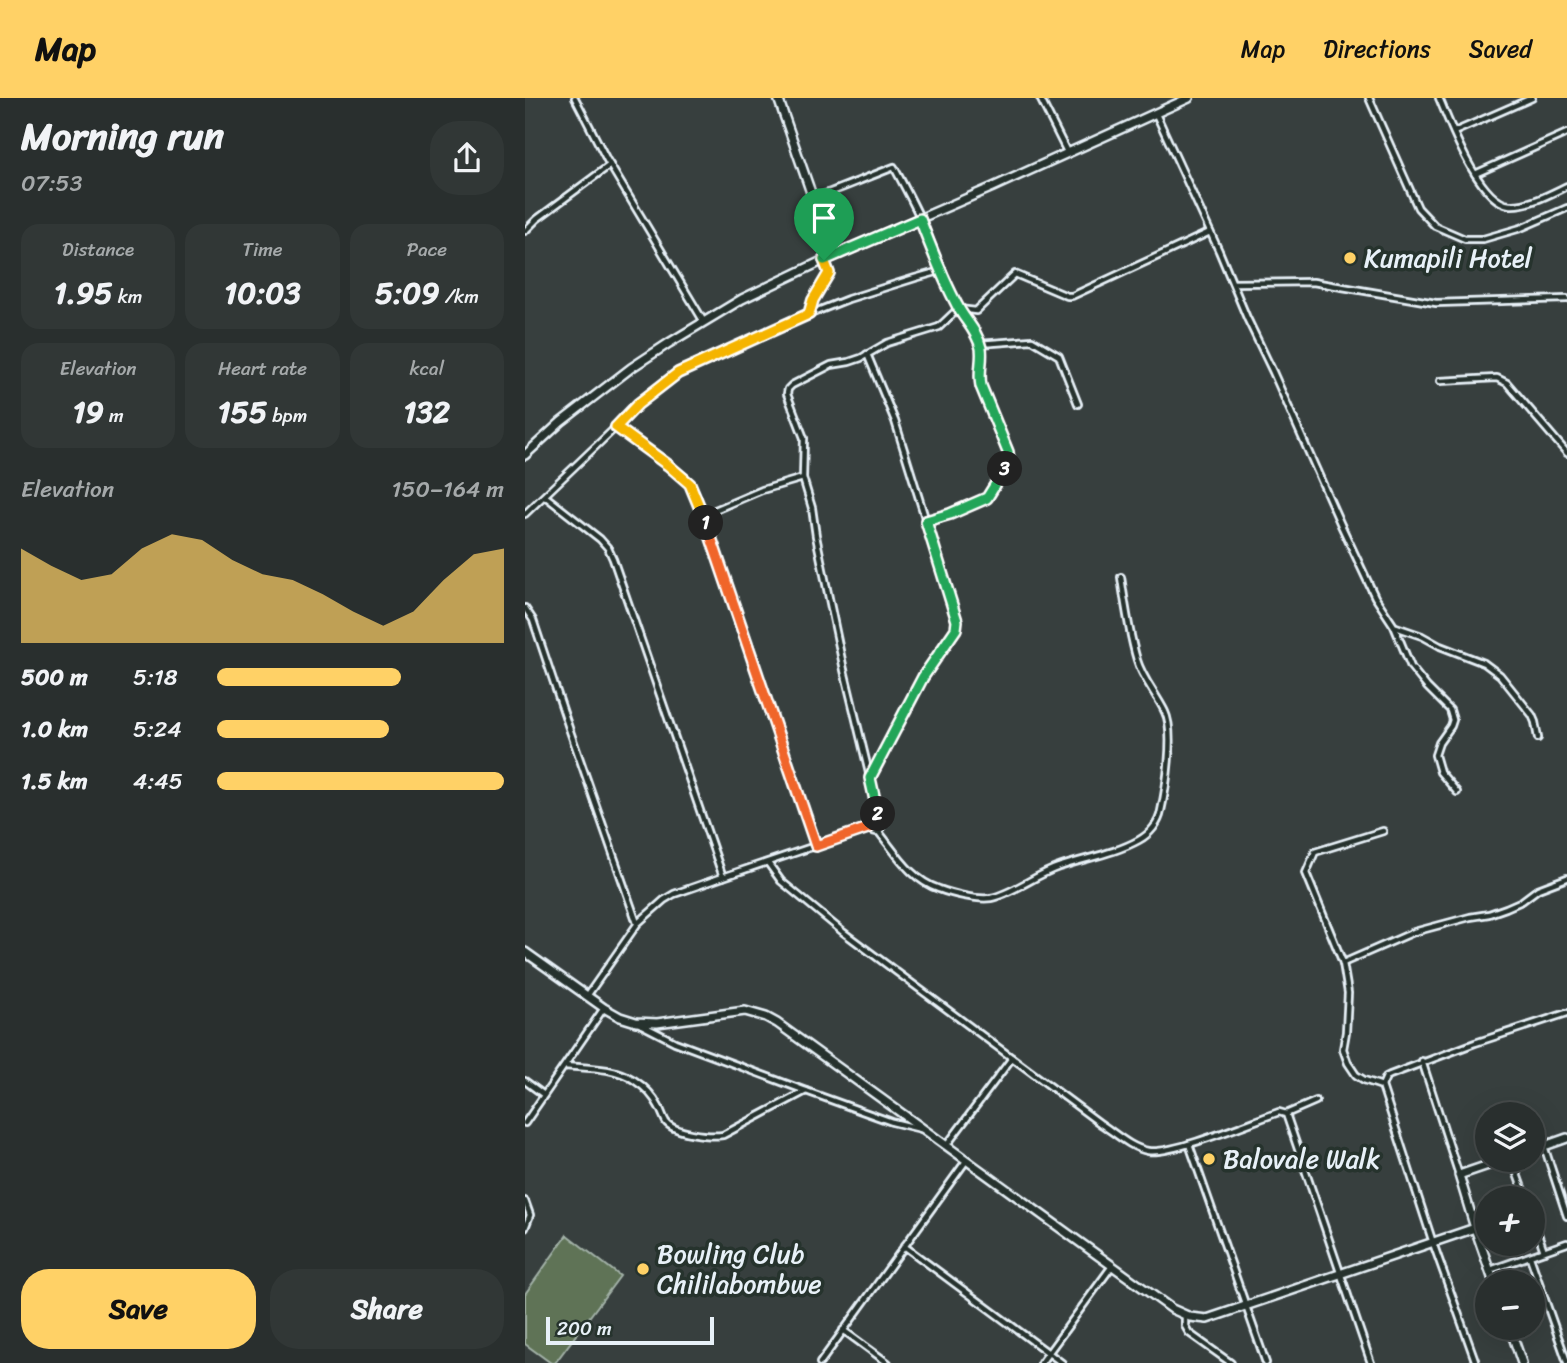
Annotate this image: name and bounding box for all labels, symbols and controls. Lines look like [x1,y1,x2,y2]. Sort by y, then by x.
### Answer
text: Map [35,20,96,78]
text: Map [1241,28,1285,70]
text: Directions [1323,28,1431,70]
text: Saved [1469,28,1532,70]
text: Morning run [21,103,224,170]
button: share [430,121,504,195]
text: 07:53 [21,163,82,204]
pin [794,188,854,260]
icon: arrive [805,199,843,237]
text: Distance [62,233,134,266]
text: Time [242,233,283,266]
text: Pace [407,233,447,266]
place label: Kumapili Hotel [1364,235,1533,281]
marker: Kumapili Hotel [1342,250,1358,266]
text: 1.95 [54,266,113,320]
text: 10:03 [224,266,301,320]
text: 5:09 [375,266,440,320]
text: km [113,280,142,313]
text: /km [440,280,479,313]
text: Elevation [60,352,137,385]
text: Heart rate [218,352,307,385]
text: kcal [410,352,444,385]
text: 19 [73,385,104,439]
text: 155 [218,385,267,439]
text: 132 [403,385,450,439]
text: m [104,399,124,432]
text: bpm [267,399,307,432]
pin: 3 [987,452,1023,486]
text: 3 [999,452,1010,485]
text: Elevation [21,469,114,510]
text: 150–164 m [392,469,504,510]
pin: 1 [689,506,723,540]
text: 1 [701,506,710,539]
text: 500 m [21,657,88,698]
text: 5:18 [133,657,178,698]
text: 1.0 km [21,709,88,750]
text: 5:24 [133,709,182,750]
text: 1.5 km [21,761,88,802]
text: 4:45 [133,761,183,802]
pin: 2 [861,796,895,832]
text: 2 [872,797,883,830]
map controls [1475,1102,1545,1340]
button: layers [1475,1102,1545,1172]
place label: Balovale Walk [1223,1136,1380,1182]
marker: Balovale Walk [1201,1151,1217,1167]
button: + [1475,1186,1545,1256]
place label: Bowling Club Chililabombwe [657,1231,822,1307]
marker: Bowling Club Chililabombwe [635,1261,651,1277]
button: Save [21,1269,256,1349]
button: Share [270,1269,504,1349]
button: − [1475,1270,1545,1340]
text: 200 m [557,1312,612,1345]
scale bar [546,1314,714,1346]

